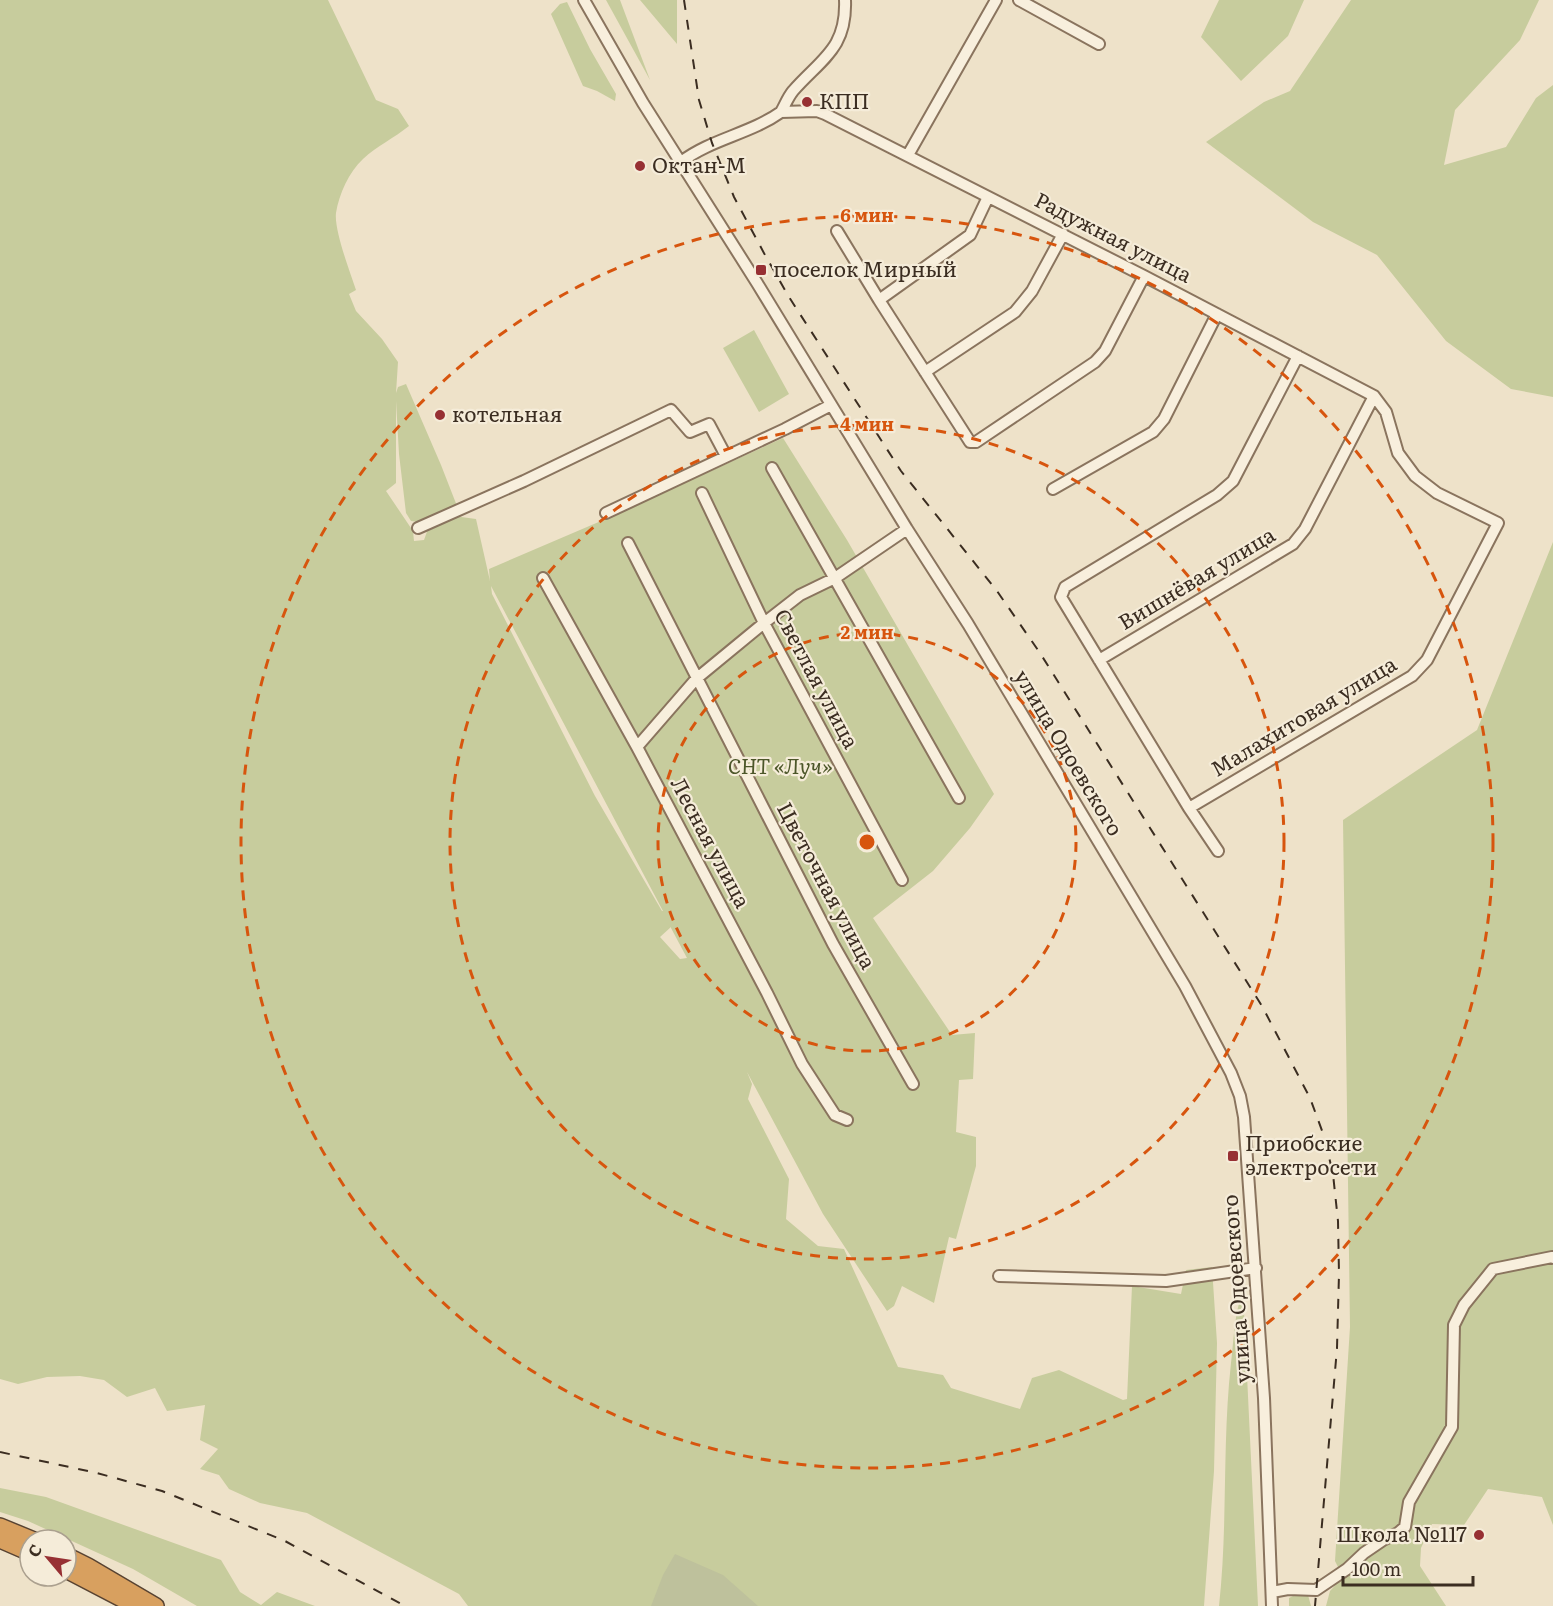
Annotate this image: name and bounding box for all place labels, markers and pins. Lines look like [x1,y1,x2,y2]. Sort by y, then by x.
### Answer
place label: КПП [819,84,869,115]
marker: КПП [800,95,814,109]
place label: Октан-М [652,148,746,179]
marker: Октан-М [633,159,647,173]
place label: поселок Мирный [773,252,957,283]
marker: поселок Мирный [754,263,768,277]
place label: котельная [452,397,562,428]
marker: котельная [433,408,447,422]
centre of rings [857,832,877,852]
place label: Приобские электросети [1245,1126,1377,1181]
marker: Приобские электросети [1226,1149,1240,1163]
place label: Школа №117 [1336,1517,1467,1548]
marker: Школа №117 [1472,1528,1486,1542]

